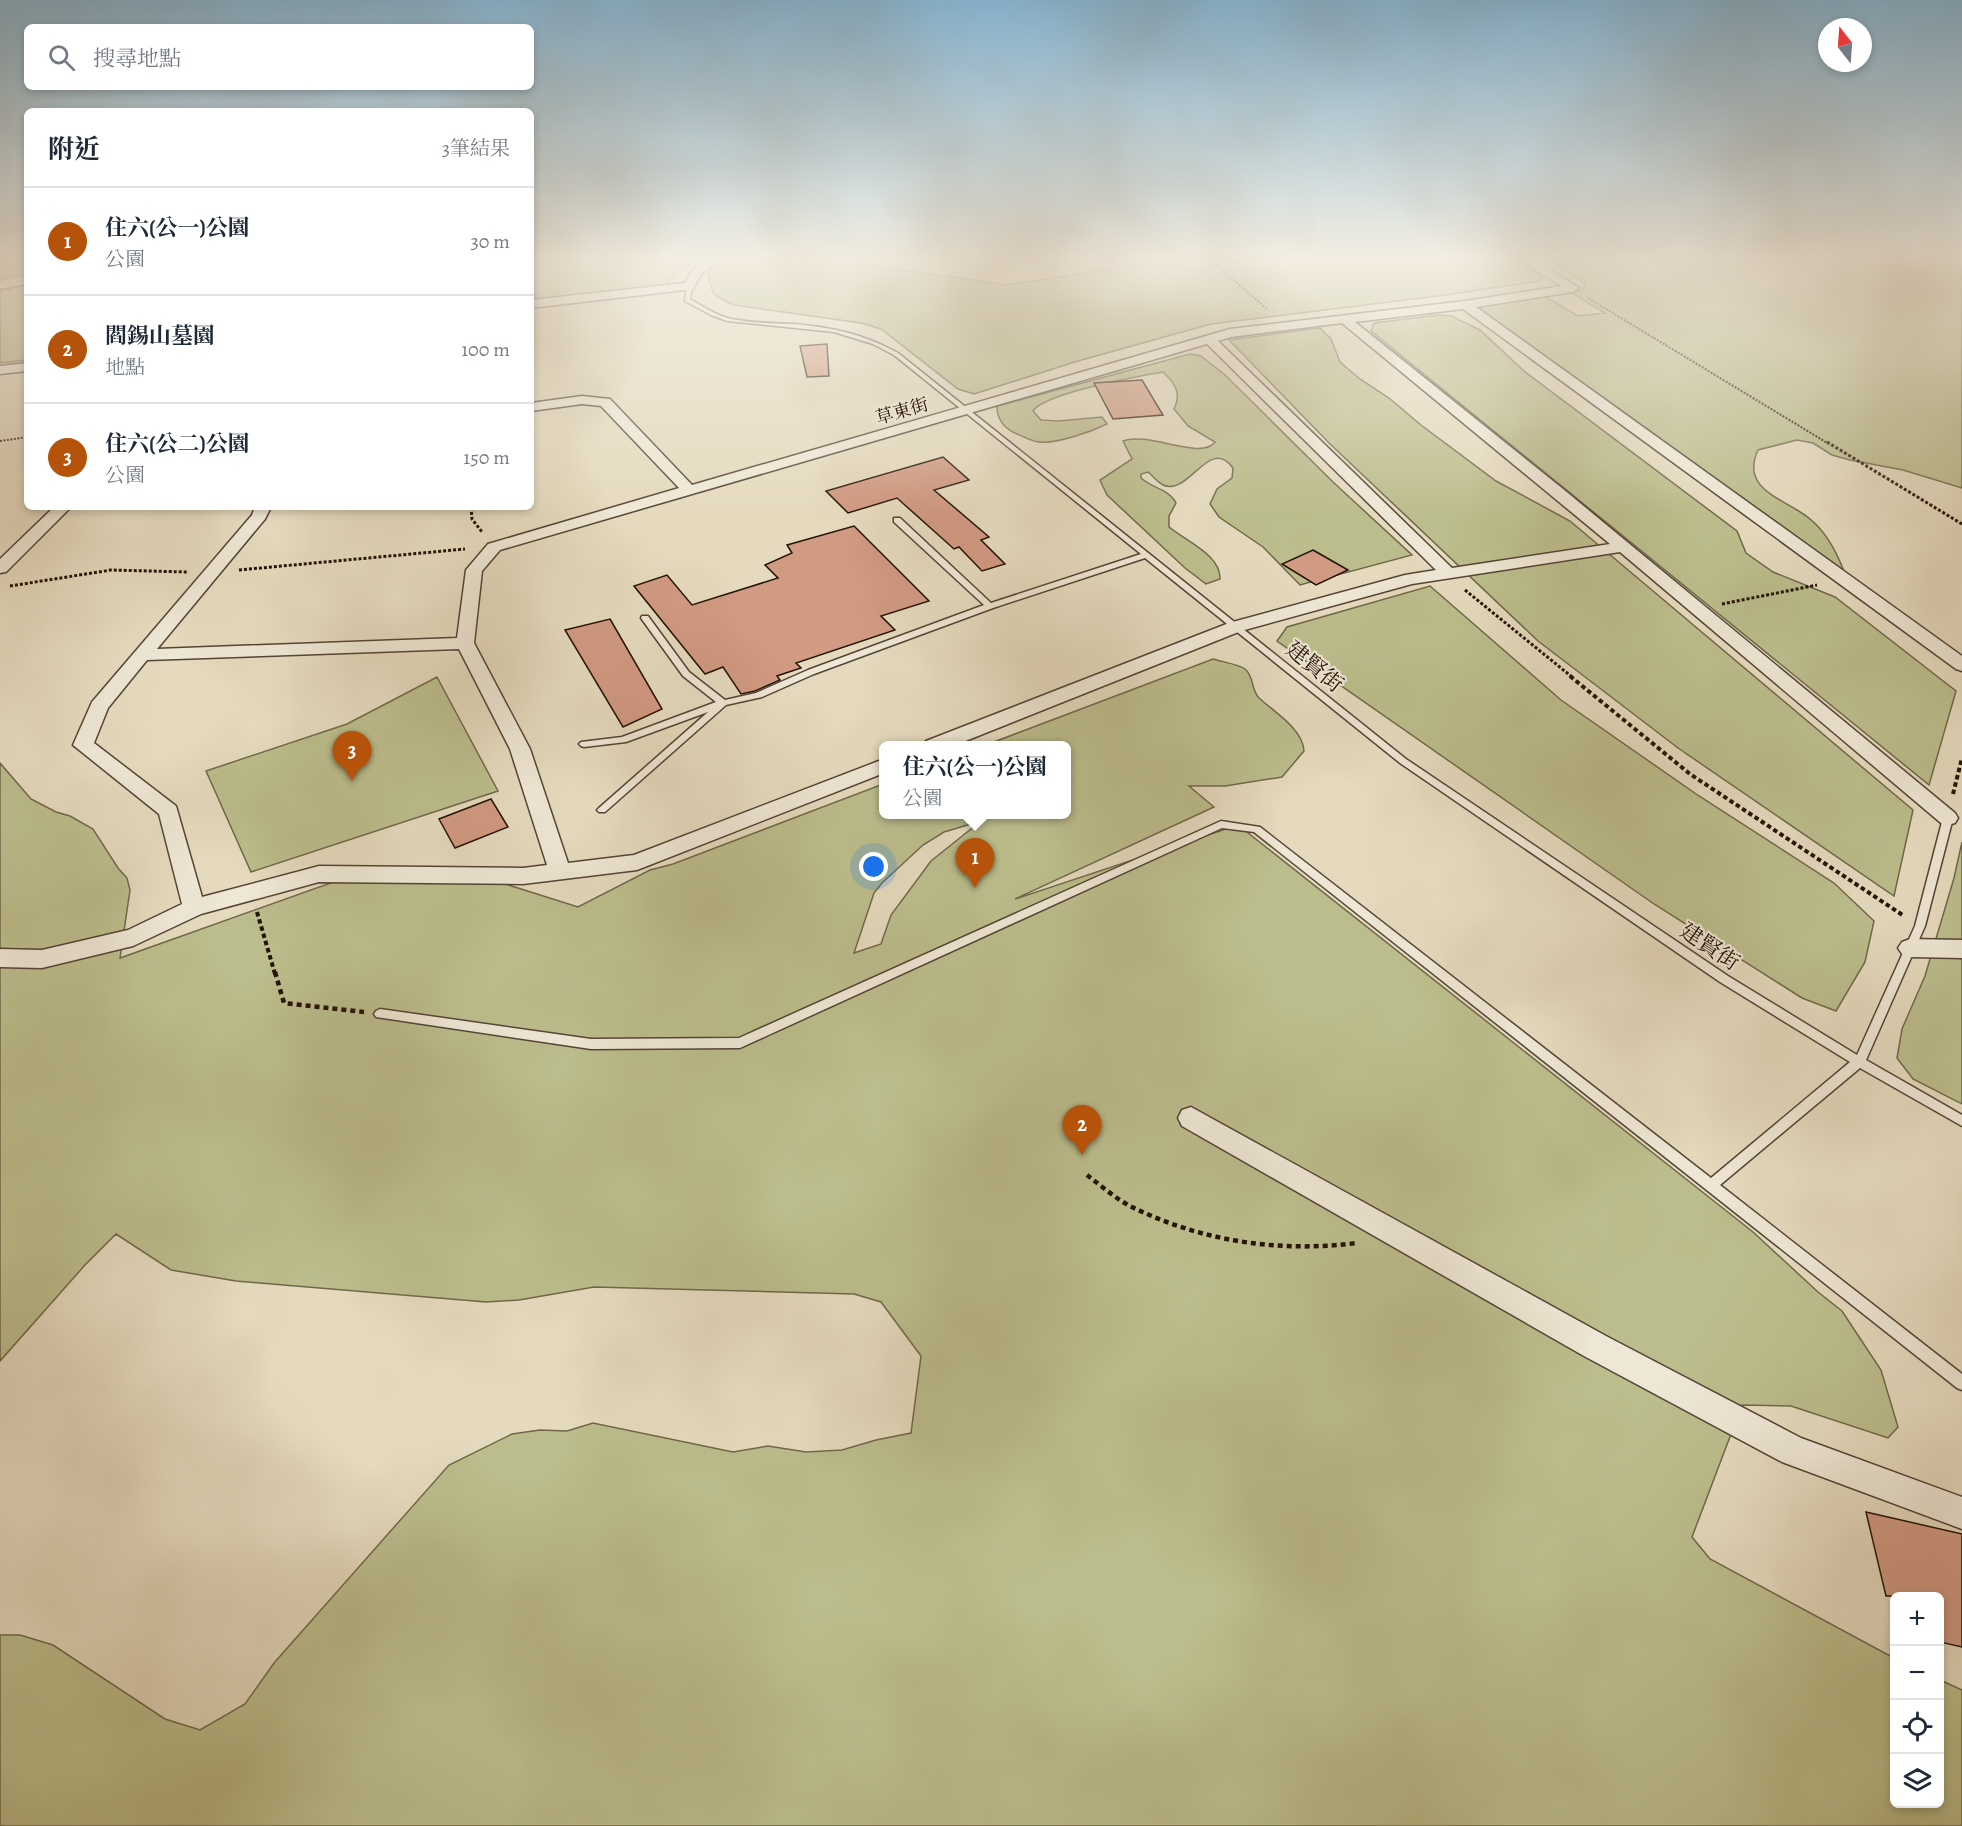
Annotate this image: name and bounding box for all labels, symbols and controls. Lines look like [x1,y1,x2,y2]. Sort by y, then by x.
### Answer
north arrow [1818,18,1872,72]
search box [24,24,534,90]
icon: search [45,41,78,74]
text: 搜尋地點 [93,44,181,74]
text: 附近 [48,132,100,167]
text: 3筆結果 [442,135,510,162]
text: 住六(公一)公園 [105,213,250,243]
text: 1 [64,228,71,255]
text: 30 m [470,228,510,255]
text: 公園 [105,246,145,273]
text: 閻錫山墓園 [105,321,215,351]
text: 2 [63,336,72,363]
text: 100 m [461,336,510,363]
text: 地點 [105,354,145,381]
street label: 草東街 [873,392,931,430]
text: 住六(公二)公園 [105,429,250,459]
text: 3 [63,444,72,471]
text: 150 m [463,444,510,471]
text: 公園 [105,462,145,489]
street label: 建賢街 [1279,634,1349,699]
pin: 3 [332,732,372,781]
popup [879,741,1071,819]
text: 住六(公一)公園 [903,752,1047,782]
text: 公園 [903,785,943,812]
pin: 1 [956,838,994,888]
your location [859,852,888,881]
street label: 建賢街 [1674,916,1745,978]
pin: 2 [1062,1106,1102,1155]
map controls [1890,1592,1944,1808]
button: + [1890,1592,1944,1646]
button: − [1890,1646,1944,1700]
button: locate [1890,1700,1944,1754]
button: layers [1890,1754,1944,1808]

